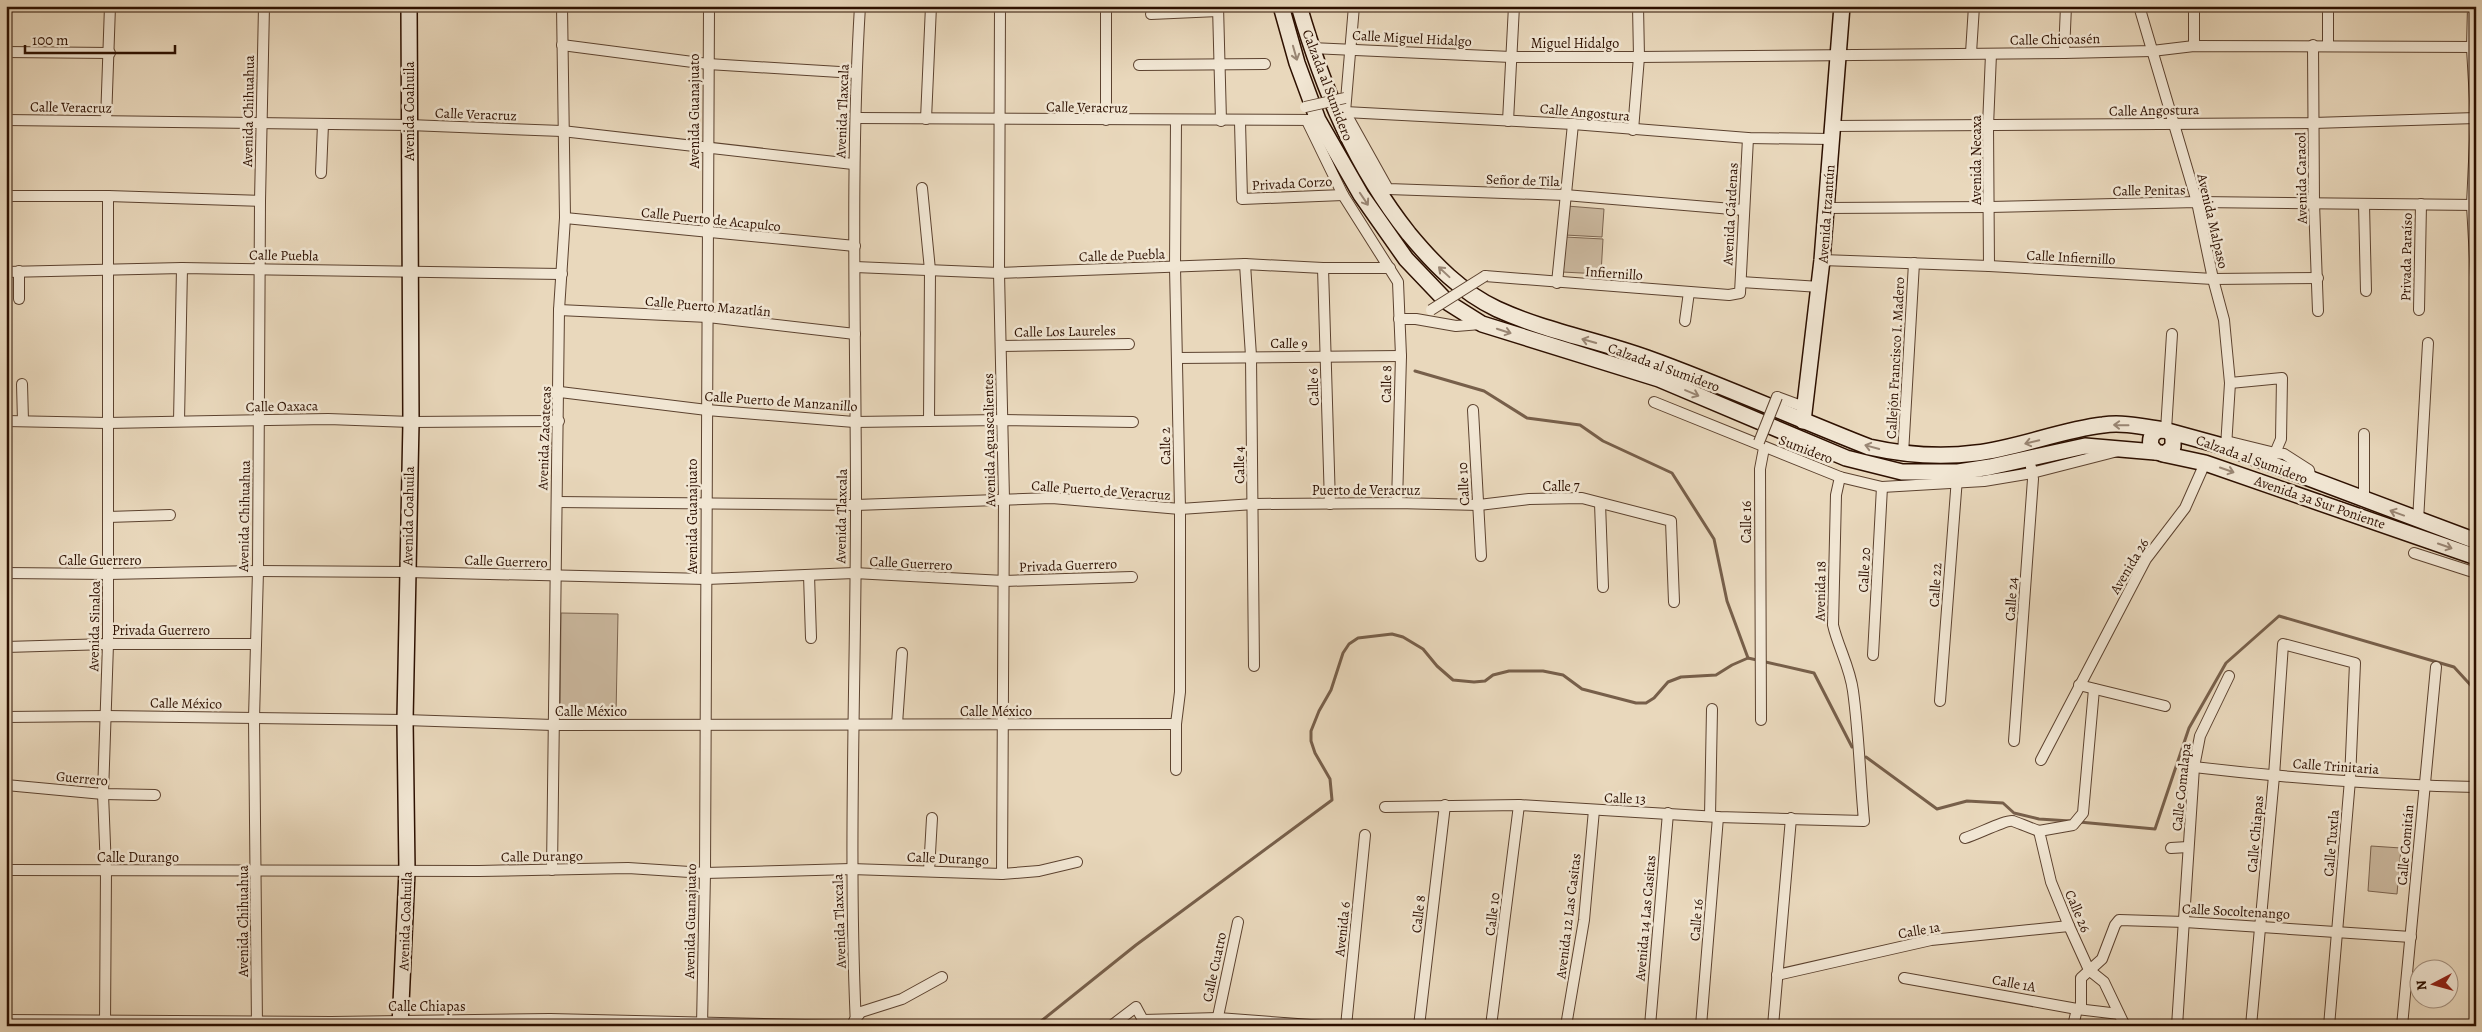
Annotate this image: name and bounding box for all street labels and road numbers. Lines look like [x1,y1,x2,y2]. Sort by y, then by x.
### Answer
street label: Calle Miguel Hidalgo [1352,26,1472,51]
street label: Calzada al Sumidero [1298,27,1358,144]
street label: Calle Chicoasén [2010,29,2101,50]
street label: Miguel Hidalgo [1531,34,1619,53]
street label: Avenida Guanajuato [685,53,704,170]
street label: Avenida Chihuahua [238,54,259,168]
street label: Avenida Coahuila [400,61,419,162]
street label: Avenida Tlaxcala [831,63,854,160]
street label: Calle Veracruz [30,97,112,118]
street label: Calle Veracruz [1046,97,1128,118]
street label: Calle Angostura [1539,99,1631,126]
street label: Calle Angostura [2109,100,2200,121]
street label: Calle Veracruz [435,104,517,125]
street label: Avenida Necaxa [1967,115,1986,206]
street label: Avenida Caracol [2291,131,2312,225]
street label: Avenida Cárdenas [1718,162,1743,267]
street label: Avenida Itzantún [1814,164,1839,265]
street label: Señor de Tila [1486,170,1561,191]
street label: Avenida Malpaso [2192,171,2233,270]
street label: Privada Corzo [1251,172,1333,195]
street label: Calle Penitas [2112,180,2186,201]
street label: Calle Puerto de Acapulco [640,203,782,236]
street label: Privada Paraíso [2396,213,2417,301]
street label: Calle de Puebla [1079,244,1166,267]
street label: Calle Puebla [249,245,320,266]
street label: Calle Infiernillo [2026,246,2116,269]
street label: Infiernillo [1584,262,1644,285]
street label: Callejón Francisco I. Madero [1882,277,1909,440]
street label: Calle Puerto Mazatlán [644,292,772,321]
street label: Calle Los Laureles [1014,321,1116,342]
street label: Calle 9 [1270,334,1308,353]
street label: Calzada al Sumidero [1605,338,1722,397]
street label: Calle 8 [1377,365,1396,403]
street label: Calle 6 [1303,368,1324,406]
street label: Avenida Aguascalientes [979,373,1000,508]
street label: Avenida Zacatecas [533,386,556,491]
street label: Calle Puerto de Manzanillo [704,387,858,416]
street label: Calle Oaxaca [246,396,319,417]
street label: Calle 2 [1156,427,1175,465]
street label: Sumidero [1776,430,1836,468]
street label: Calzada al Sumidero [2193,430,2310,489]
street label: Calle 4 [1230,446,1249,484]
street label: Avenida Guanajuato [683,458,702,575]
street label: Avenida Chihuahua [234,459,255,573]
street label: Calle 10 [1453,462,1474,506]
street label: Avenida Coahuila [398,466,419,567]
street label: Avenida Tlaxcala [831,468,852,565]
street label: Avenida 3a Sur Poniente [2251,471,2388,534]
street label: Calle Puerto de Veracruz [1031,476,1171,505]
street label: Calle 7 [1542,477,1580,496]
street label: Puerto de Veracruz [1312,481,1420,500]
street label: Calle 16 [1737,501,1756,543]
street label: Avenida 26 [2105,535,2153,598]
street label: Calle 20 [1854,547,1875,593]
street label: Calle Guerrero [58,551,142,570]
street label: Calle Guerrero [464,551,548,572]
street label: Calle Guerrero [869,552,953,575]
street label: Privada Guerrero [1019,554,1117,577]
street label: Avenida 18 [1810,561,1831,622]
street label: Calle 22 [1924,562,1947,608]
street label: Calle 24 [2000,576,2023,622]
street label: Avenida Sinaloa [84,580,105,673]
street label: Privada Guerrero [112,621,210,640]
street label: Calle México [150,693,222,714]
street label: Calle México [555,702,627,721]
street label: Calle México [960,702,1032,721]
street label: Calle Comalapa [2167,742,2196,832]
street label: Calle Trinitaria [2292,754,2380,779]
street label: Guerrero [55,767,109,790]
street label: Calle 13 [1604,788,1646,809]
street label: Calle Chiapas [2243,795,2268,873]
street label: Calle Comitán [2393,804,2419,886]
street label: Calle Tuxtla [2319,808,2344,877]
street label: Calle Durango [501,846,583,867]
street label: Calle Durango [97,848,179,867]
street label: Calle Durango [907,848,989,869]
street label: Avenida 12 Las Casitas [1551,852,1586,981]
street label: Avenida 14 Las Casitas [1630,854,1660,983]
street label: Avenida Guanajuato [680,863,701,980]
street label: Avenida Chihuahua [234,865,253,978]
street label: Avenida Coahuila [394,870,417,972]
street label: Avenida Tlaxcala [828,873,851,970]
street label: Calle 26 [2060,887,2095,935]
street label: Calle 10 [1480,891,1505,937]
street label: Calle 8 [1407,894,1430,934]
street label: Calle 16 [1685,898,1708,942]
street label: Calle Socoltenango [2181,899,2290,924]
street label: Avenida 6 [1330,901,1355,958]
street label: Calle 1a [1897,917,1942,944]
street label: Calle Cuatro [1198,930,1231,1004]
street label: Calle 1A [1991,970,2038,997]
street label: Calle Chiapas [388,997,466,1016]

